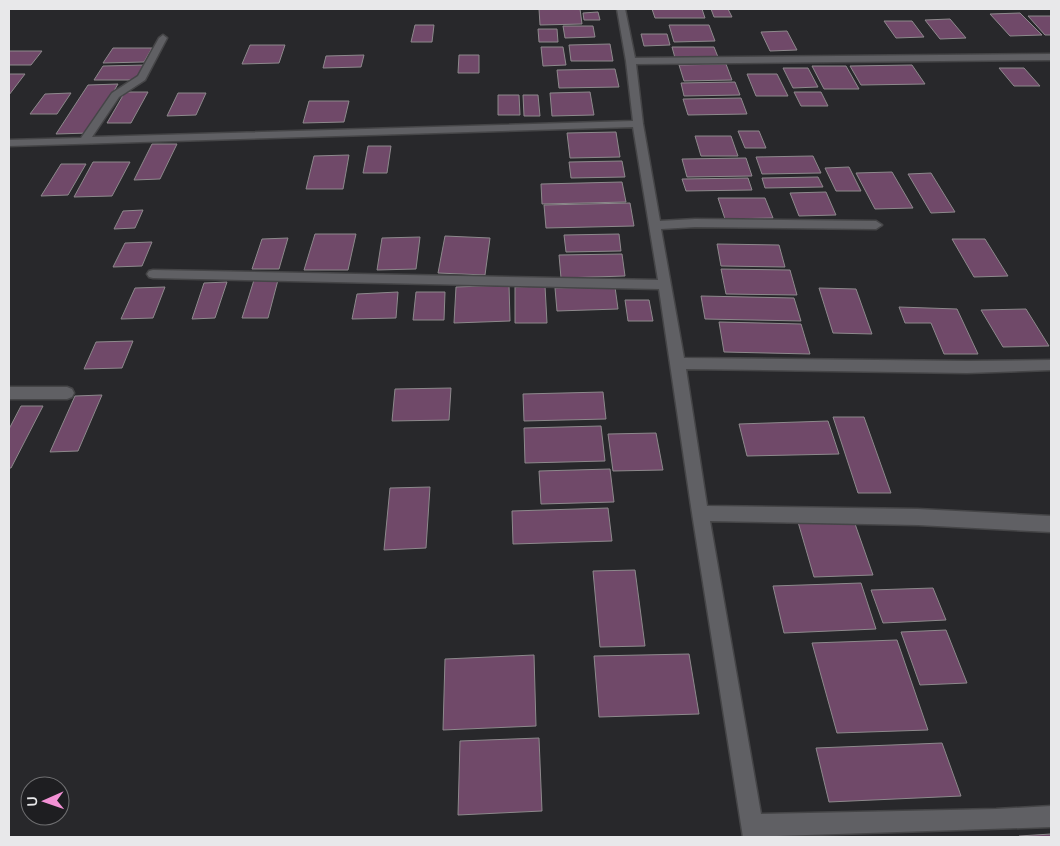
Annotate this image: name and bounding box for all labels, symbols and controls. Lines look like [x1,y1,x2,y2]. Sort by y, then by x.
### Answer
north arrow [20,776,70,826]
text: U [23,796,41,807]

